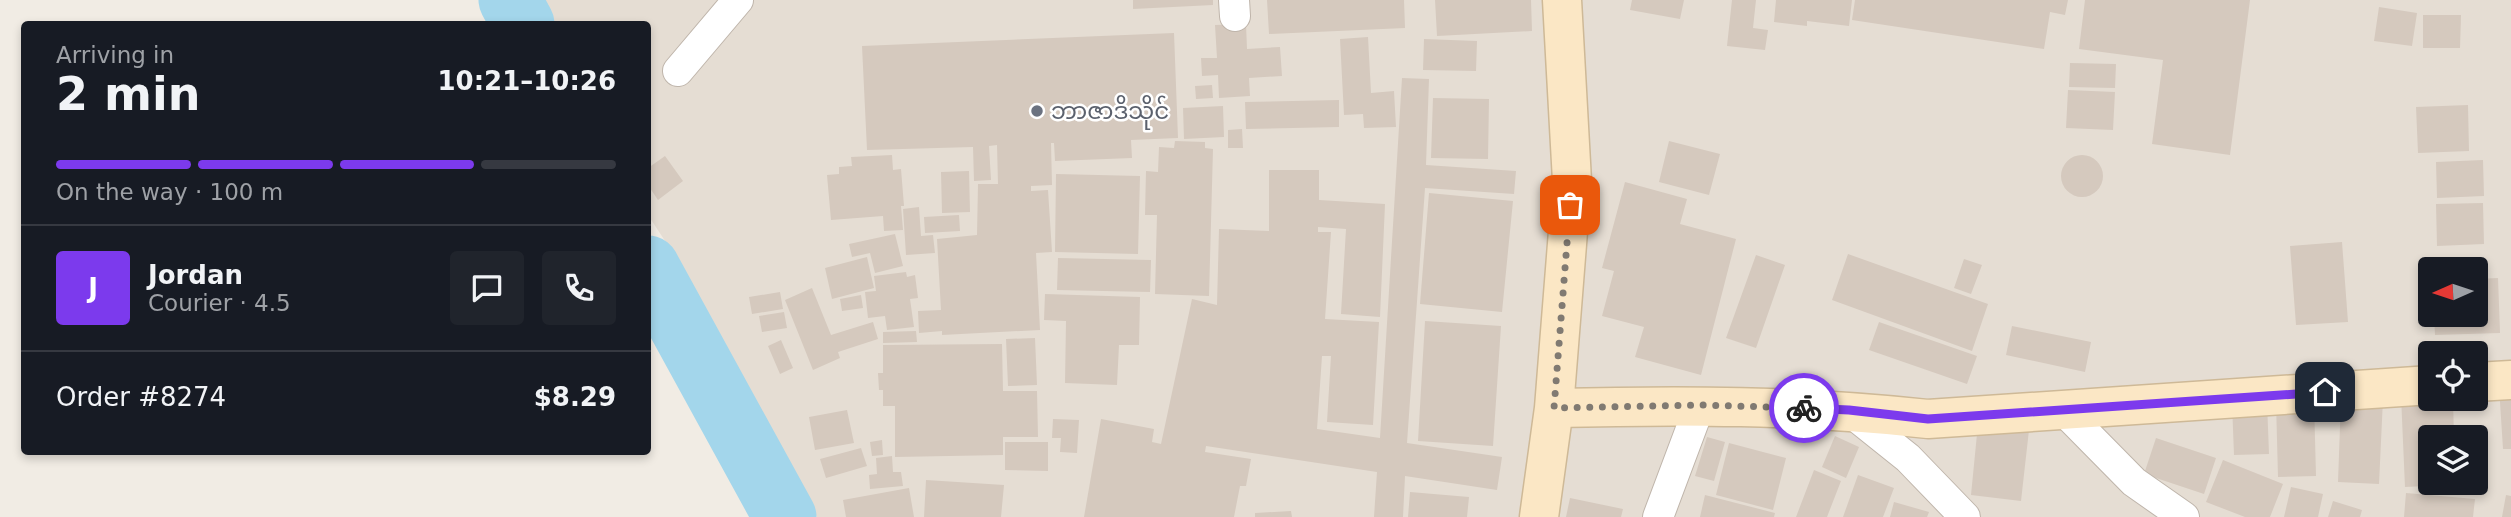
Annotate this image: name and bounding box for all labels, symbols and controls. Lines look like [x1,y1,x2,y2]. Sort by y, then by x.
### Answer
text: Arriving in [56,42,174,68]
text: 10:21–10:26 [437,66,616,96]
text: 2 min [56,67,200,121]
place label: ဘာဇာဒိသိုင် [1051,95,1169,130]
marker: ဘာဇာဒိသိုင် [1029,103,1045,119]
pin [1540,175,1600,235]
text: On the way · 100 m [56,179,283,205]
icon: bag [1551,186,1589,224]
button: chat [450,251,524,325]
button: phone [542,251,616,325]
north arrow [2418,257,2488,327]
map controls [2418,257,2488,495]
text: Jordan [148,260,243,290]
text: J [88,273,98,303]
text: Courier · 4.5 [148,290,291,316]
button: locate [2418,341,2488,411]
pin [2295,362,2355,422]
courier [1769,373,1839,443]
icon: home [2306,373,2344,411]
text: Order #8274 [56,382,226,412]
text: $8.29 [534,382,616,412]
icon: bike [1785,389,1823,427]
button: layers [2418,425,2488,495]

